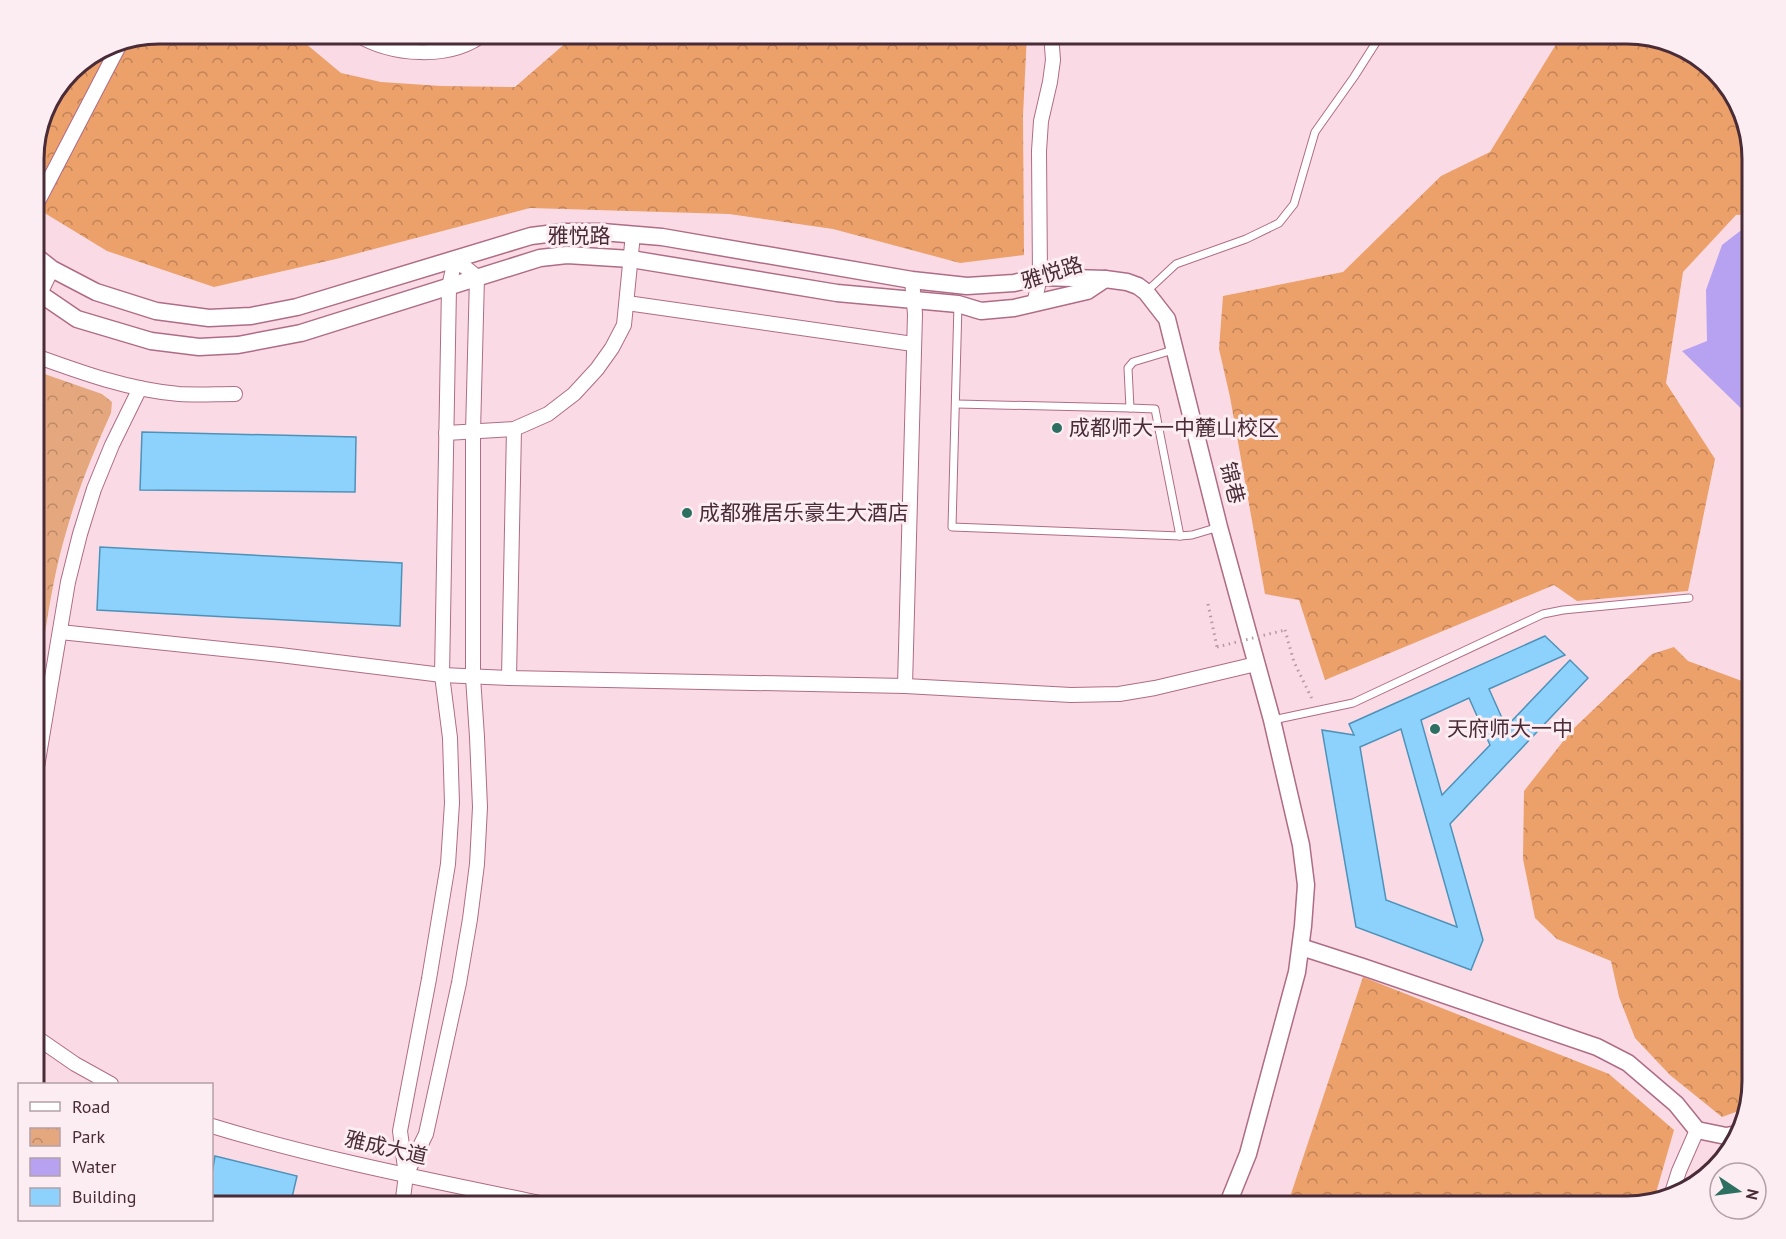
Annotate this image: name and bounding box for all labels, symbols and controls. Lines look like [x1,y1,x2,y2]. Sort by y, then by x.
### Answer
street label: 雅悦路 [548,222,611,249]
street label: 雅悦路 [1018,250,1086,295]
place label: 成都师大一中麓山校区 [1069,414,1279,441]
marker: 成都师大一中麓山校区 [1050,421,1064,435]
street label: 锦巷 [1214,459,1251,507]
place label: 成都雅居乐豪生大酒店 [699,499,909,526]
marker: 成都雅居乐豪生大酒店 [680,506,694,520]
place label: 天府师大一中 [1447,715,1573,742]
marker: 天府师大一中 [1428,722,1442,736]
legend [18,1083,213,1221]
text: Road [72,1095,110,1118]
text: Park [72,1125,105,1148]
street label: 雅成大道 [342,1125,430,1170]
text: Water [72,1155,116,1178]
north arrow [1708,1161,1768,1221]
text: Building [72,1185,136,1208]
text: N [1742,1187,1764,1202]

